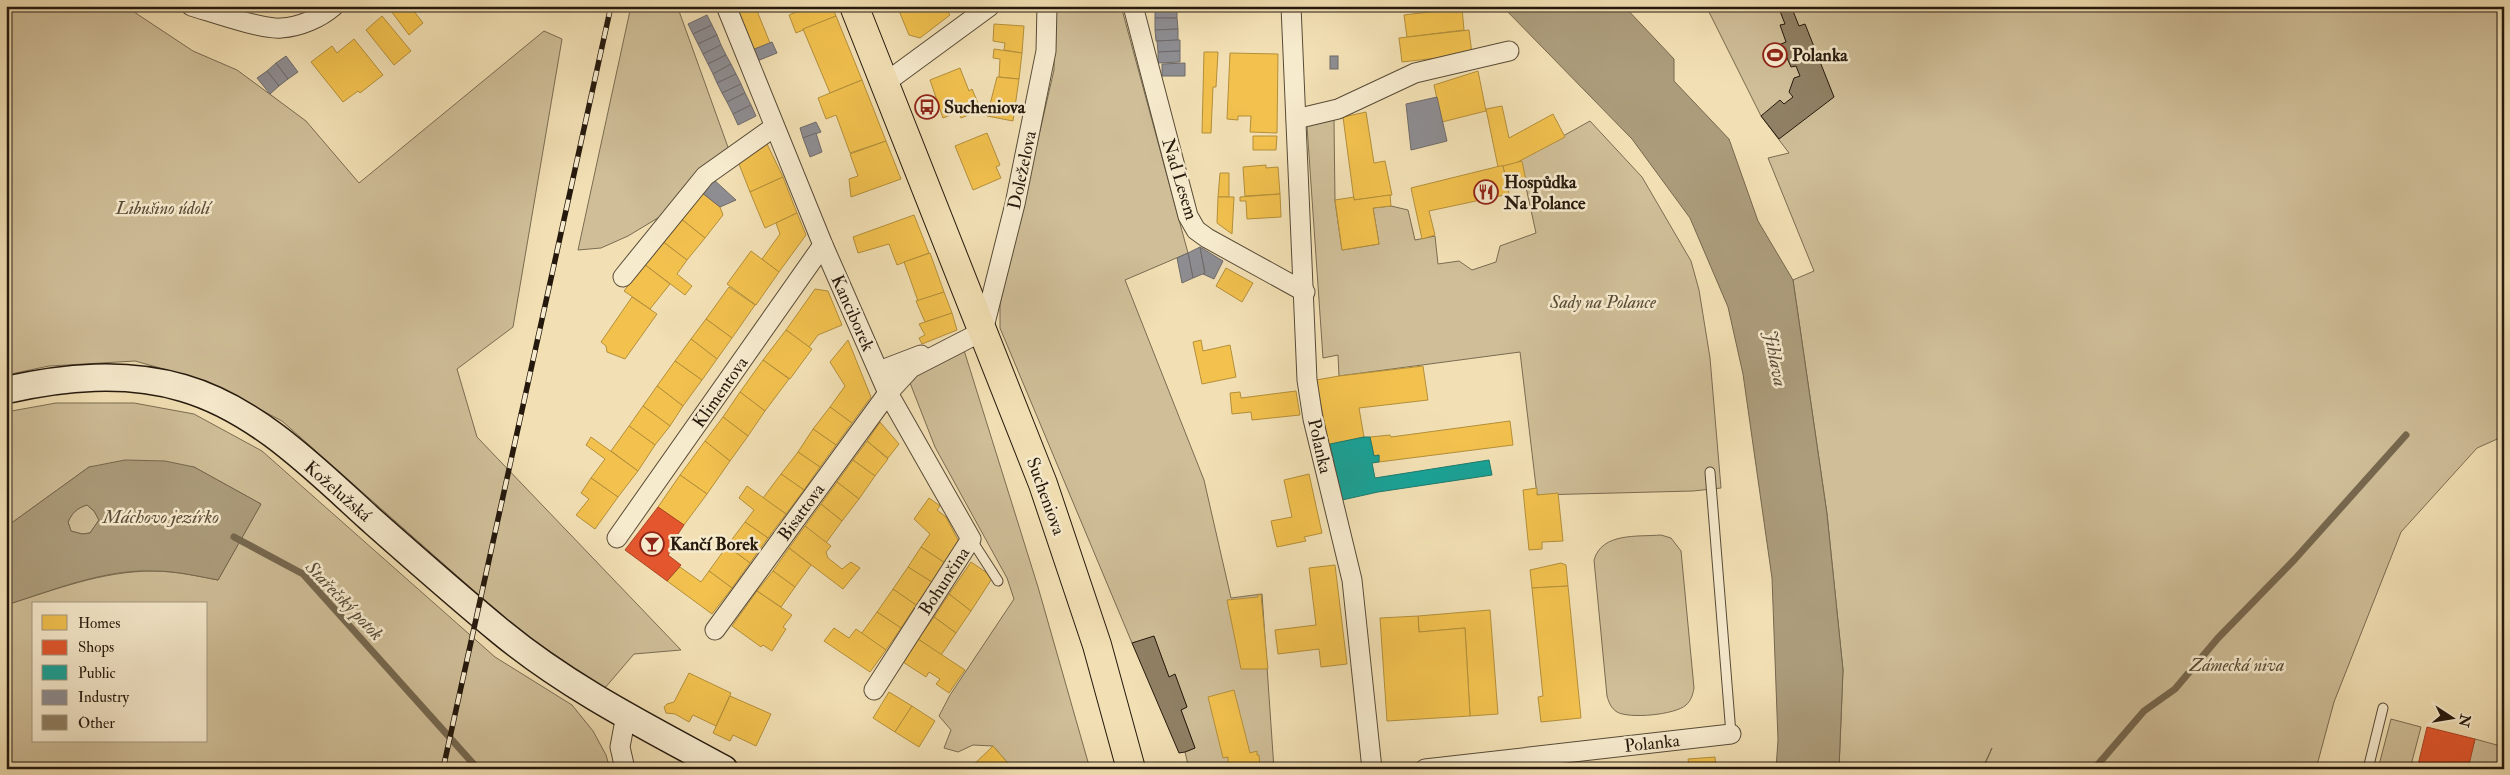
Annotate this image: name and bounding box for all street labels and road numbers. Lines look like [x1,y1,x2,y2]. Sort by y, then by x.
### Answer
street label: Doleželova [1003,128,1042,211]
street label: Nad Lesem [1156,136,1203,223]
street label: Kanciborek [825,271,880,355]
street label: Klimentova [687,352,754,432]
street label: Polanka [1302,416,1337,476]
street label: Sucheniova [1021,454,1070,539]
street label: Koželužská [299,456,377,527]
street label: Bisattova [773,479,830,545]
street label: Bohunčina [914,542,975,620]
street label: Polanka [1623,729,1682,758]

